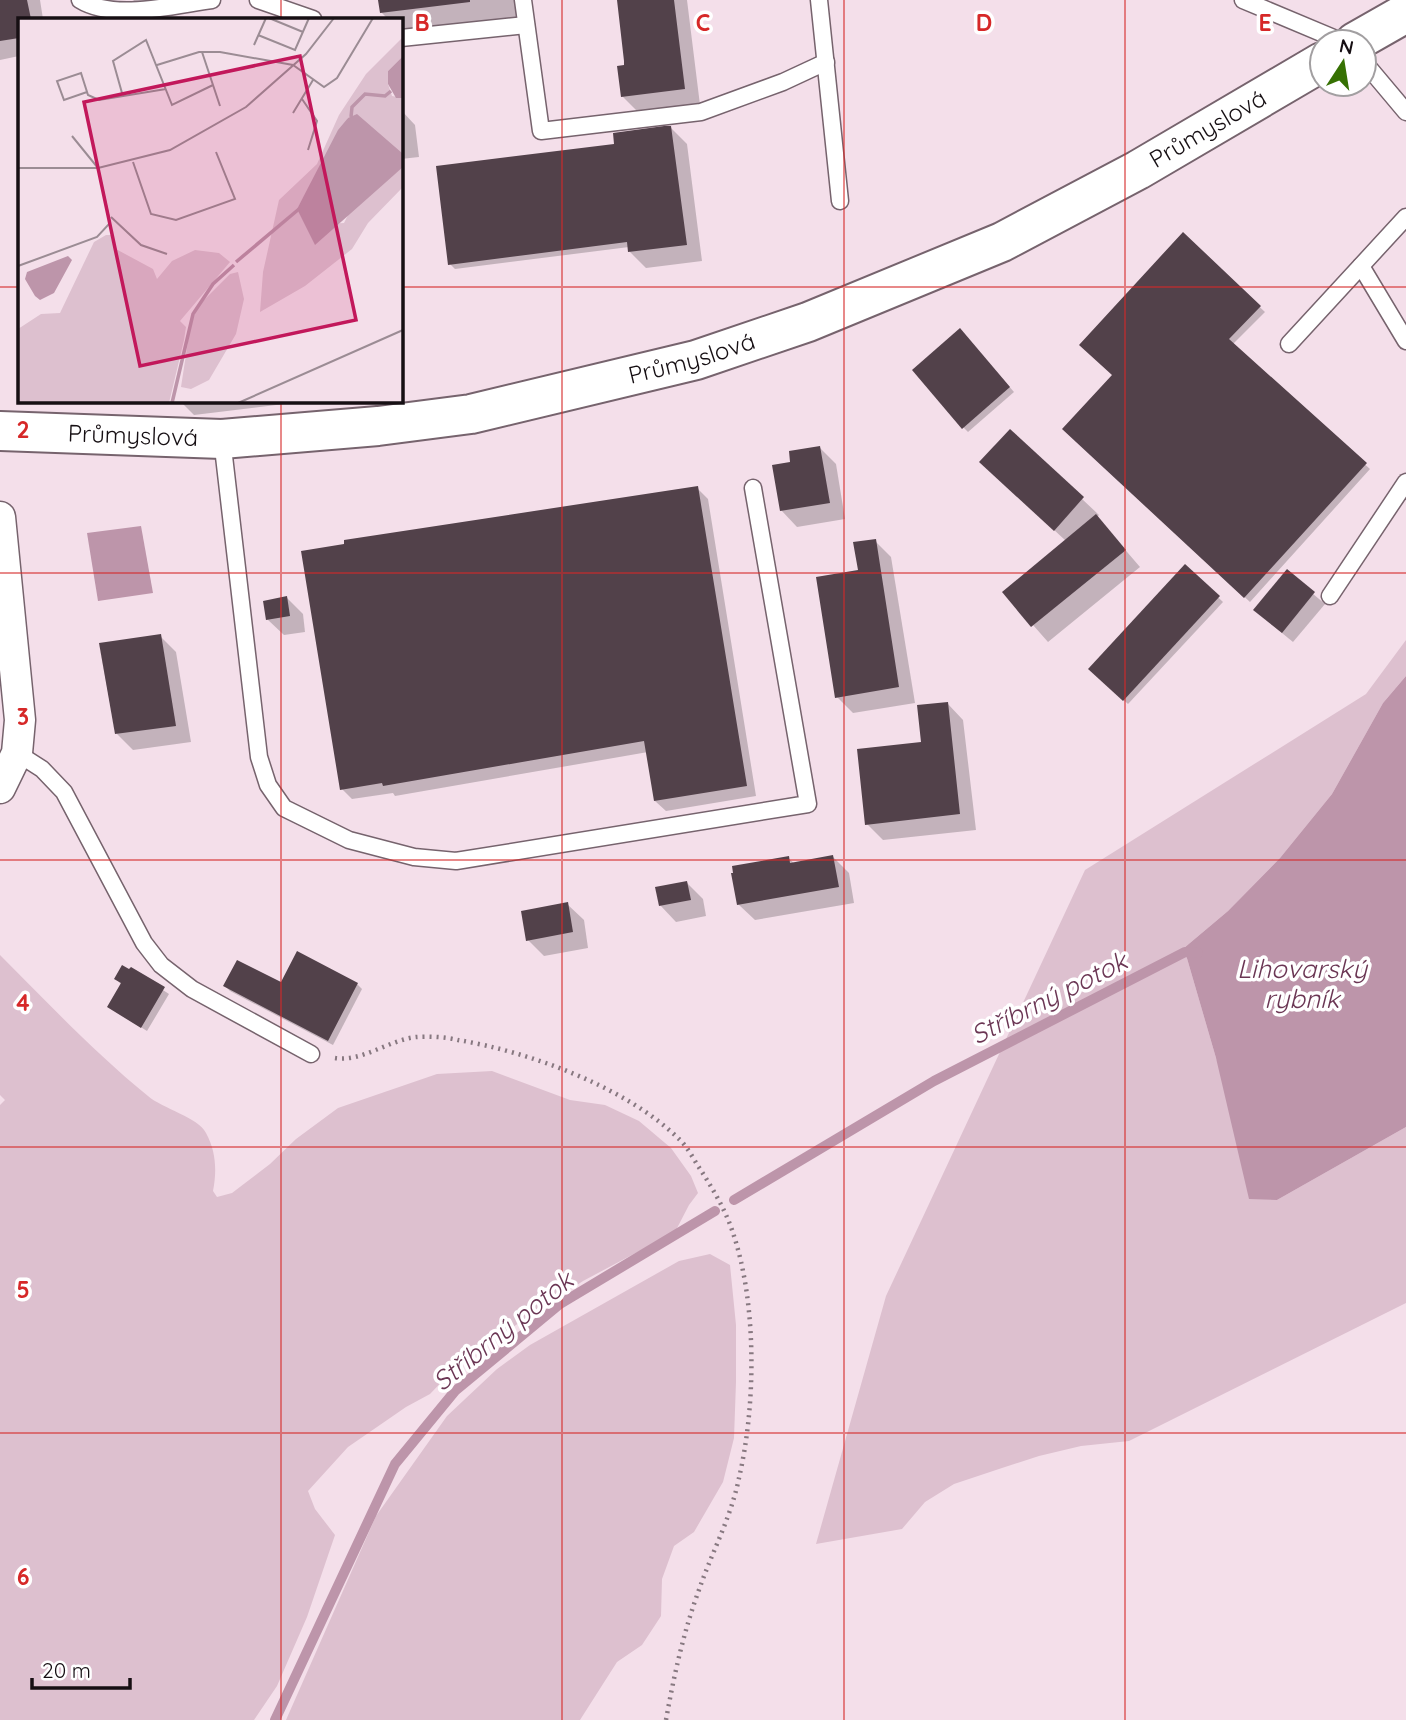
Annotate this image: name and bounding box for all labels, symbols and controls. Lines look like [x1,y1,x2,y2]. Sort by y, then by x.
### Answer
text: B [414,8,430,37]
text: C [696,8,710,37]
text: D [976,8,992,37]
text: E [1258,8,1272,37]
inset map [18,18,402,402]
north arrow [1308,28,1378,98]
text: N [1337,33,1356,60]
street label: Průmyslová [1144,82,1271,174]
street label: Průmyslová [625,325,759,390]
text: 2 [16,415,30,444]
street label: Průmyslová [67,417,199,452]
text: 3 [17,702,29,731]
water label: Stříbrný potok [965,943,1134,1051]
water label: Lihovarský rybník [1237,952,1368,1015]
text: 4 [16,988,30,1017]
water label: Stříbrný potok [426,1263,581,1397]
text: 5 [16,1275,30,1304]
text: 6 [17,1562,29,1591]
scale bar [32,1646,130,1690]
text: 20 m [42,1657,91,1683]

